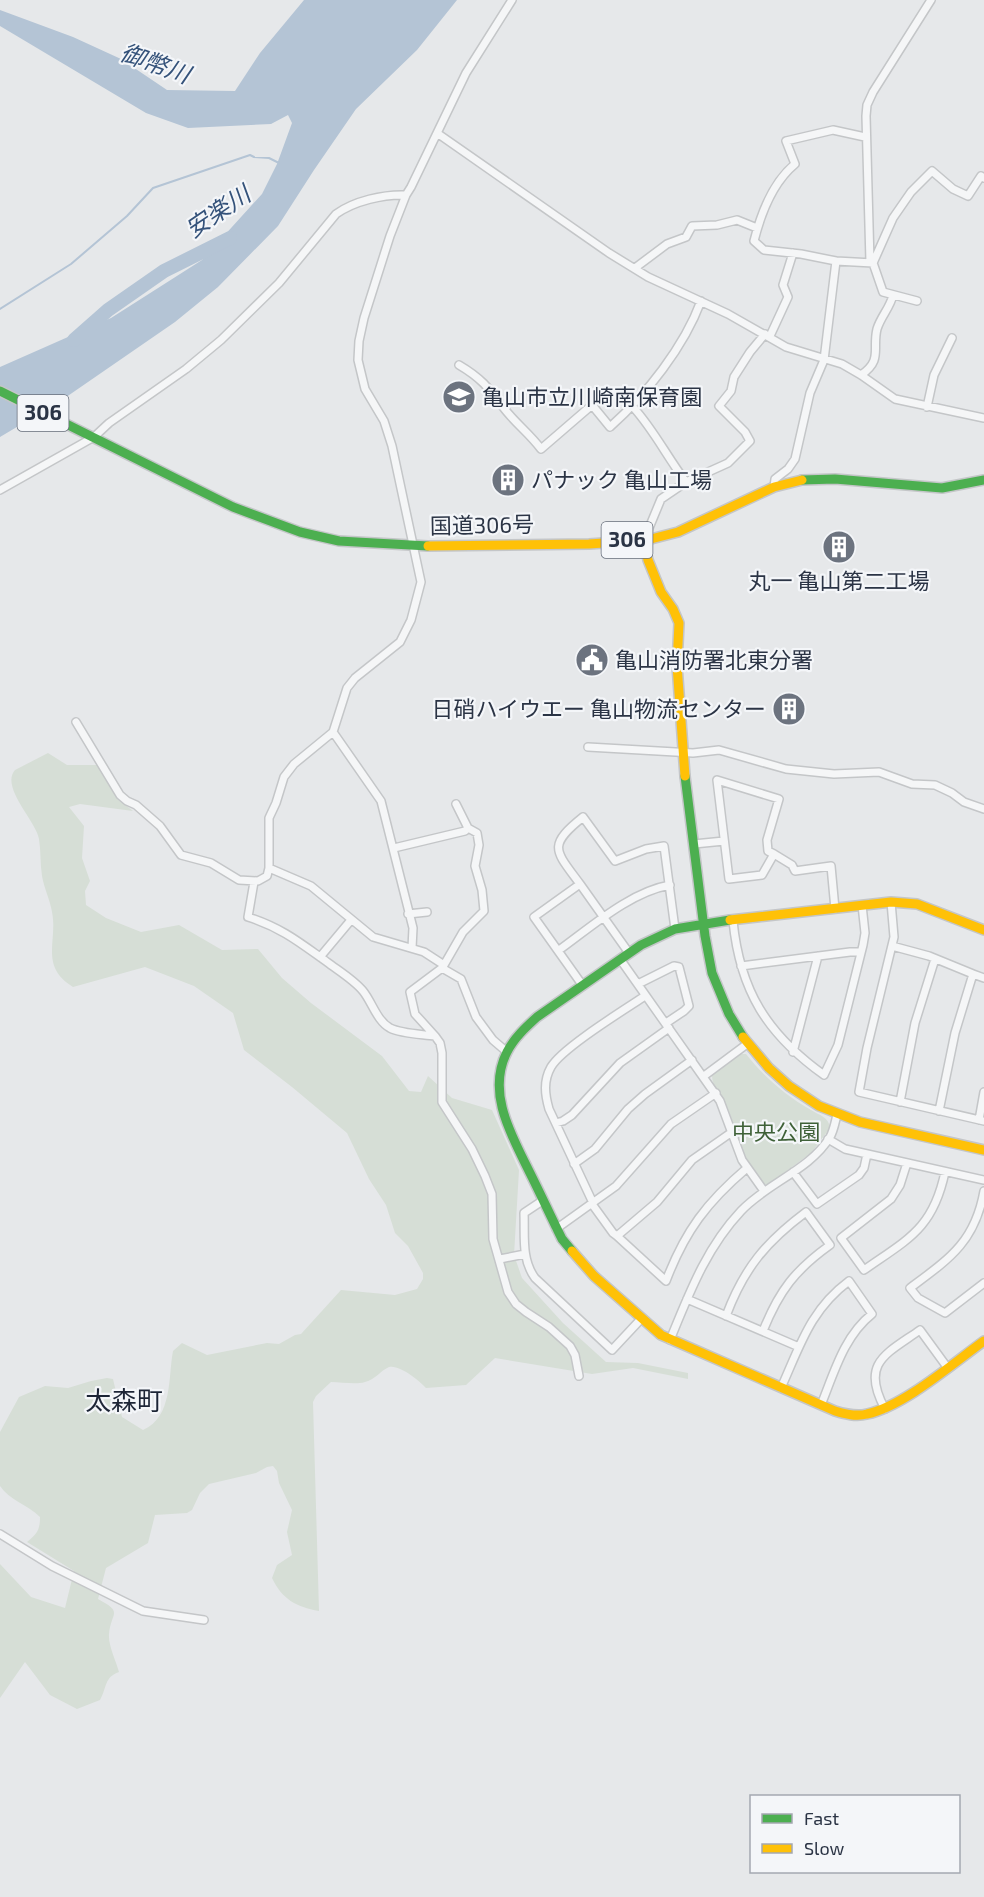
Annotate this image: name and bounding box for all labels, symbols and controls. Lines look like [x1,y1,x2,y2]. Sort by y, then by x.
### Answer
water label: 御幣川 [117,37,197,90]
water label: 安楽川 [179,177,258,243]
school or university icon: 亀山市立川崎南保育園 [441,379,477,415]
place label: 亀山市立川崎南保育園 [482,383,702,409]
road number: 306 [18,395,68,431]
building icon: パナック 亀山工場 [490,462,526,498]
place label: パナック 亀山工場 [531,466,712,492]
street label: 国道306号 [430,510,534,538]
road number: 306 [602,522,652,558]
building icon: 丸一 亀山第二工場 [821,529,857,565]
place label: 丸一 亀山第二工場 [749,567,929,593]
public building icon: 亀山消防署北東分署 [574,642,610,678]
place label: 亀山消防署北東分署 [615,646,813,672]
building icon: 日硝ハイウエー 亀山物流センター [771,691,807,727]
place label: 日硝ハイウエー 亀山物流センター [432,695,766,721]
park label: 中央公園 [732,1118,820,1144]
district label: 太森町 [85,1384,163,1415]
legend [750,1795,960,1873]
text: Fast [804,1807,839,1829]
text: Slow [804,1837,845,1859]

